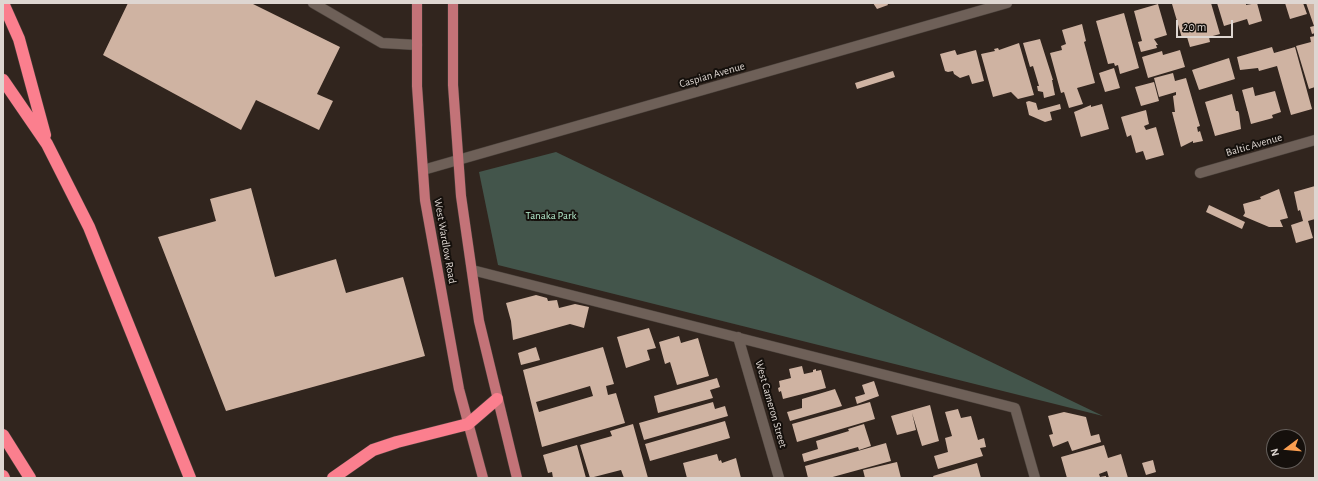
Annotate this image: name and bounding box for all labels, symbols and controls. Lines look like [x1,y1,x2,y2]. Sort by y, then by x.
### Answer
scale bar [1178,12,1235,38]
text: 20 m [1183,21,1206,33]
street label: Caspian Avenue [678,59,746,91]
street label: Baltic Avenue [1224,131,1284,159]
street label: West Wardlow Road [431,197,459,285]
park label: Tanaka Park [525,209,577,223]
street label: West Cameron Street [752,359,790,449]
north arrow [1266,429,1306,469]
text: N [1269,447,1281,457]

